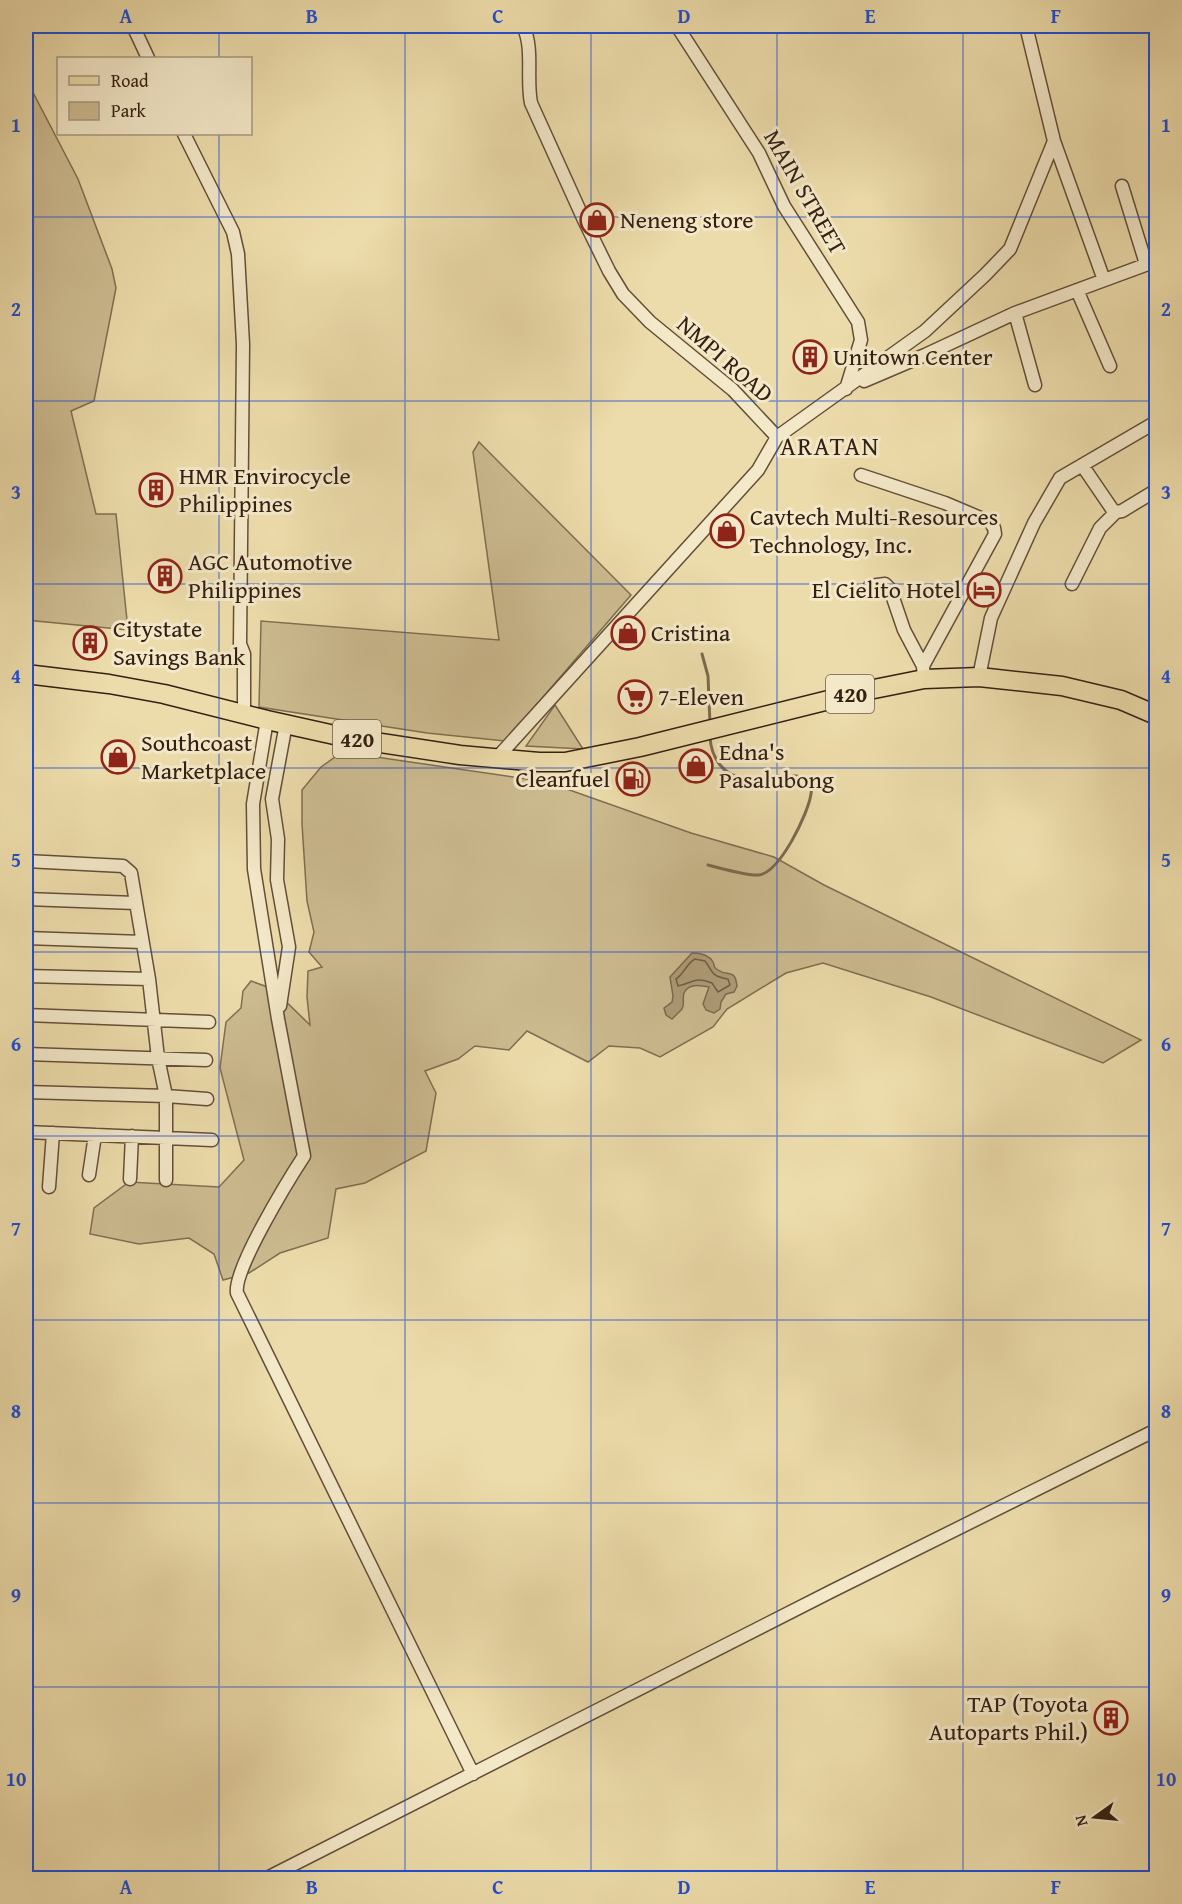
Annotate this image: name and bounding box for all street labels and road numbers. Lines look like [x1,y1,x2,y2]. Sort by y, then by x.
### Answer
street label: MAIN STREET [755,123,855,261]
street label: NMPI ROAD [669,307,781,410]
road number: 420 [826,675,874,713]
road number: 420 [333,720,381,758]

